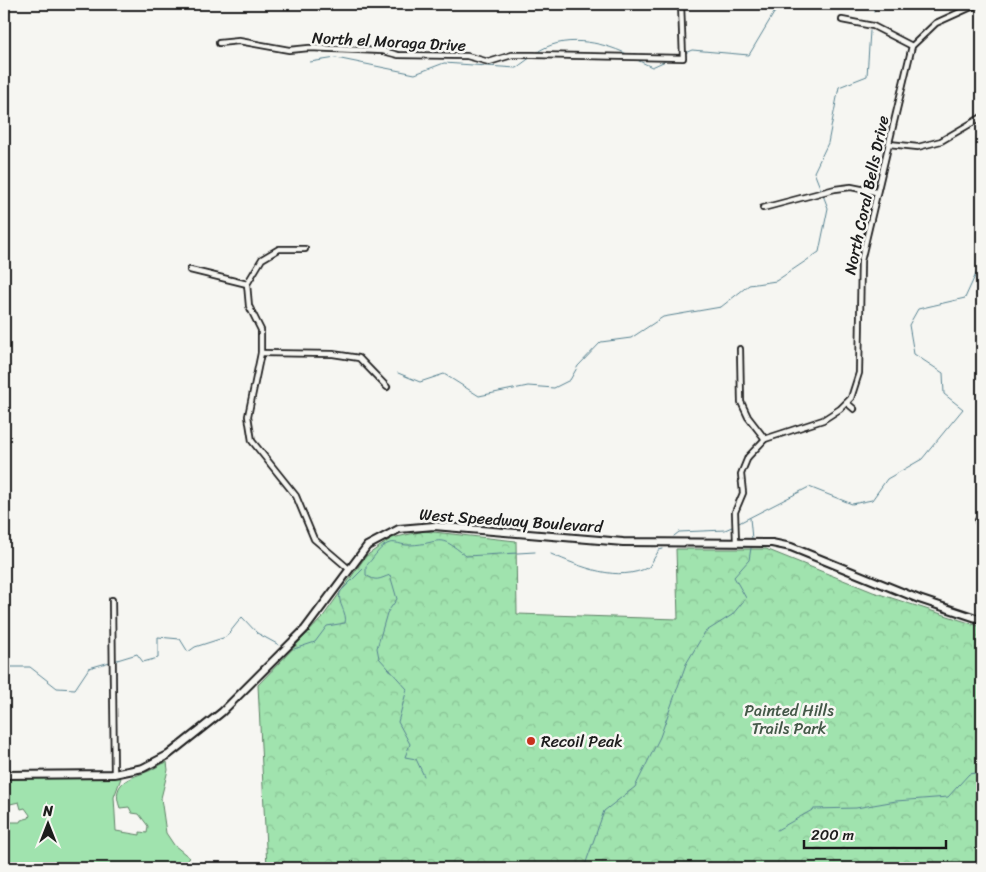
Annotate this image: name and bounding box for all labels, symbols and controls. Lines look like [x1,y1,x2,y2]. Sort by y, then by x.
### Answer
street label: North el Moraga Drive [311,23,467,60]
street label: North Coral Bells Drive [835,113,898,277]
street label: West Speedway Boulevard [418,500,605,541]
park label: Painted Hills Trails Park [744,696,834,743]
place label: Recoil Peak [541,727,623,756]
marker: Recoil Peak [525,735,537,747]
text: N [42,799,53,824]
north arrow [22,800,72,850]
scale bar [804,817,946,849]
text: 200 m [811,822,855,848]

